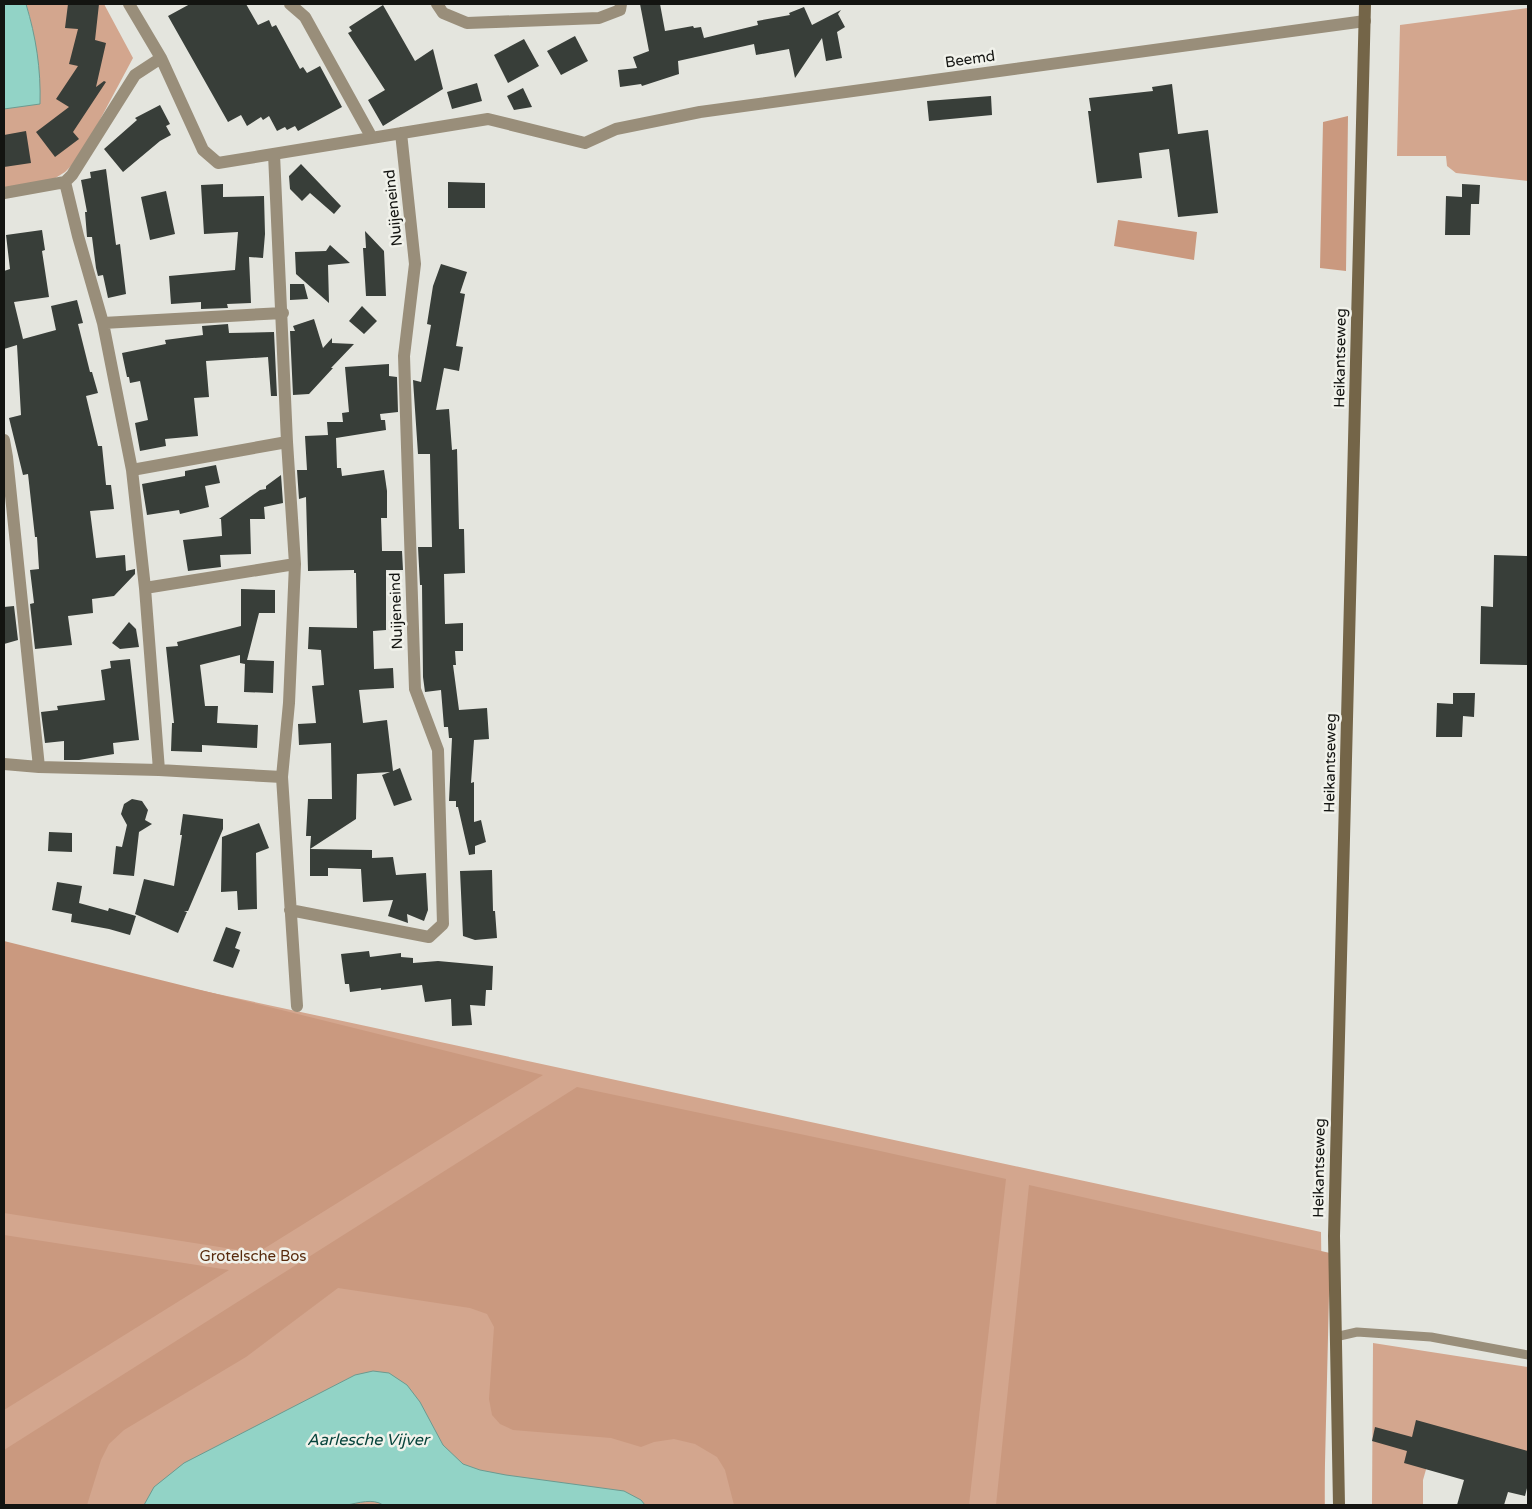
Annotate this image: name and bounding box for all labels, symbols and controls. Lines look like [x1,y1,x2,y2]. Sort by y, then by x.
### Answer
street label: Beemd [944,47,996,71]
street label: Nuijeneind [380,169,406,247]
street label: Heikantseweg [1330,308,1350,408]
street label: Nuijeneind [386,572,406,650]
street label: Heikantseweg [1320,713,1340,813]
street label: Heikantseweg [1309,1118,1329,1218]
park label: Grotelsche Bos [199,1247,307,1265]
water label: Aarlesche Vijver [307,1430,431,1450]

